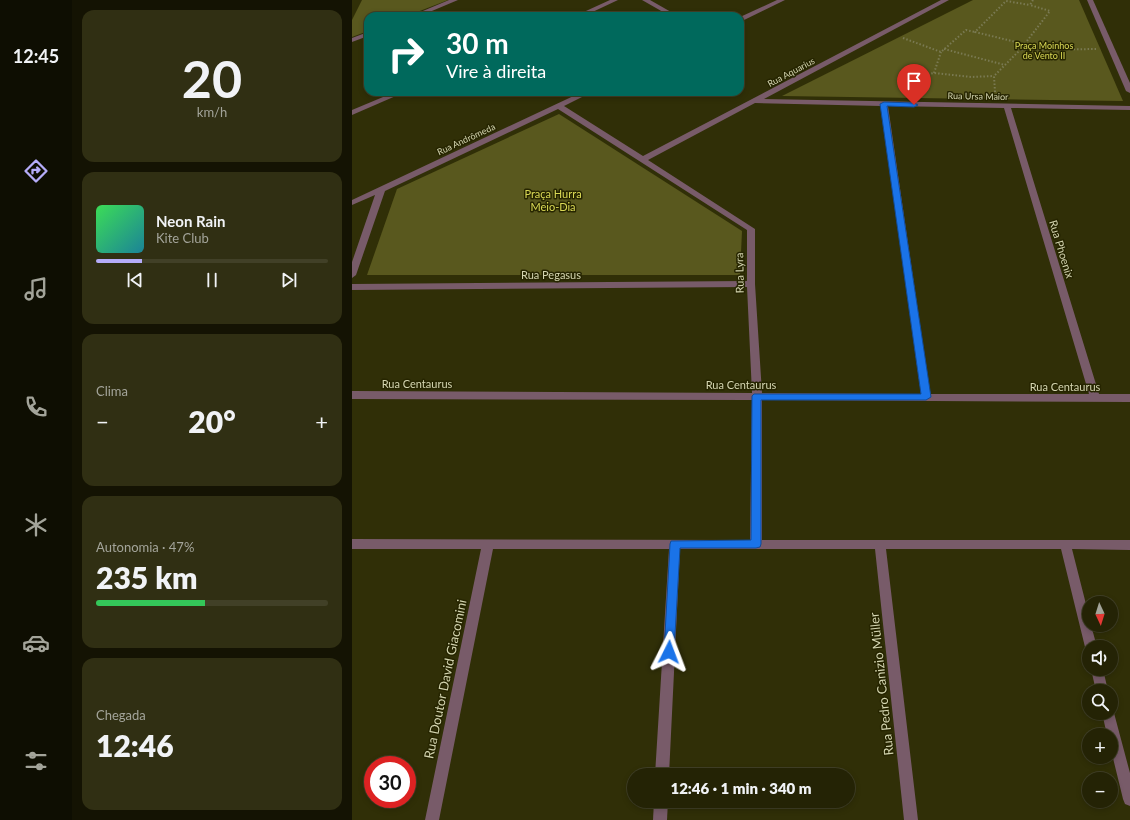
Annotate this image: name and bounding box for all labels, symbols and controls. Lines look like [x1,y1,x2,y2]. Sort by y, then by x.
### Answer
text: 30 m [446,26,509,60]
icon: right [380,28,432,80]
park label: Praça Moinhos de Vento II [1015,40,1073,61]
text: 12:45 [13,45,59,67]
text: 20 [182,47,242,109]
street label: Rua Aquarius [766,55,817,89]
text: Vire à direita [446,60,546,82]
pin [897,64,931,105]
icon: arrive [903,70,925,92]
street label: Rua Ursa Maior [947,90,1009,102]
text: km/h [197,104,227,120]
street label: Rua Andrômeda [435,121,497,157]
icon: directions [22,157,50,185]
park label: Praça Hurra Meio-Dia [524,187,582,213]
text: Neon Rain [156,212,225,230]
street label: Rua Phoenix [1047,218,1077,280]
text: Kite Club [156,230,209,246]
street label: Rua Lyra [732,253,746,293]
street label: Rua Pegasus [521,268,581,281]
icon: previous [124,269,146,291]
icon: pause [201,269,223,291]
icon: next [278,269,300,291]
icon: music [22,275,50,303]
street label: Rua Centaurus [382,377,453,390]
street label: Rua Centaurus [706,378,777,391]
street label: Rua Centaurus [1030,380,1101,393]
text: Clima [96,383,128,399]
icon: phone [22,393,50,421]
text: 20° [188,403,236,439]
text: − [96,408,109,435]
text: + [315,408,328,435]
icon: climate [22,511,50,539]
text: Autonomia · 47% [96,539,194,555]
text: 235 km [96,559,197,595]
north arrow [1082,596,1118,632]
map controls [1082,596,1118,808]
street label: Rua Doutor David Giacomini [420,598,470,760]
street label: Rua Pedro Canizio Müller [865,611,896,756]
icon: car [22,629,50,657]
position arrow [648,631,690,673]
button: sound [1082,640,1118,676]
button: search [1082,684,1118,720]
text: Chegada [96,707,146,723]
text: 12:46 [96,727,174,763]
button: + [1082,728,1118,764]
icon: filters [22,747,50,775]
speed limit sign: 30 [364,756,416,808]
button: − [1082,772,1118,808]
text: 12:46 · 1 min · 340 m [670,779,812,797]

